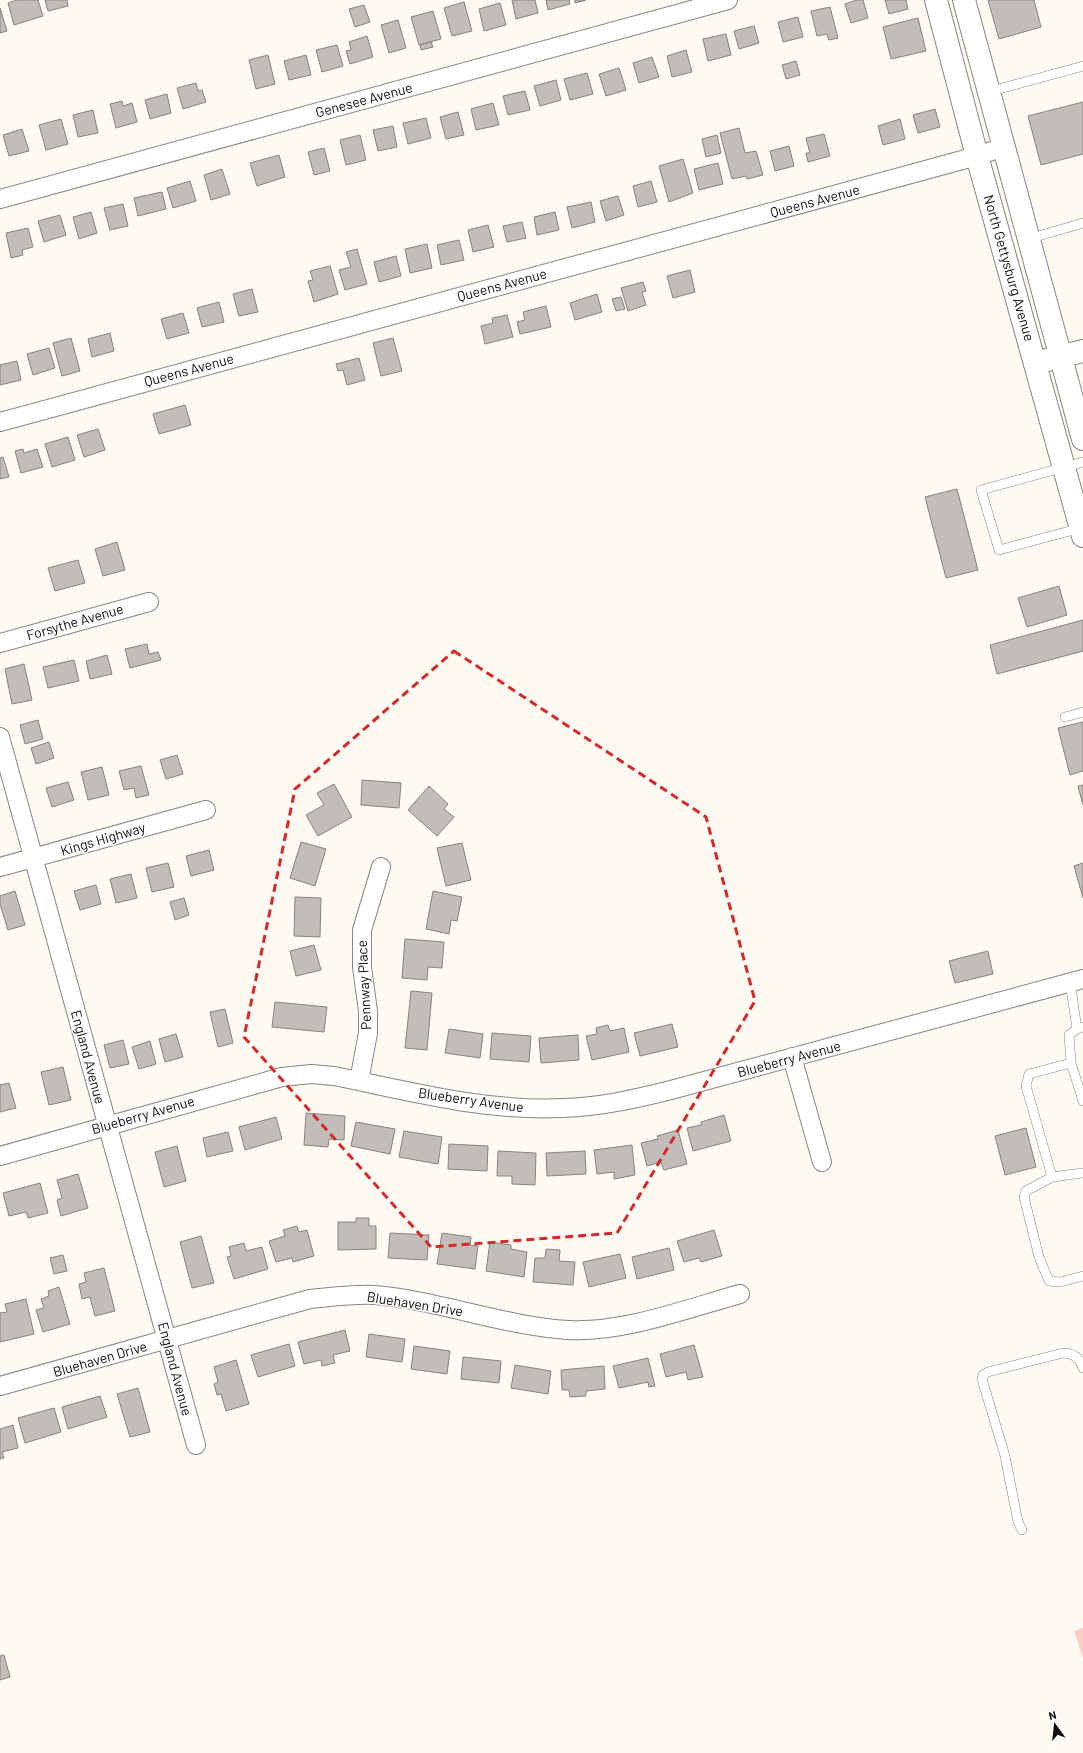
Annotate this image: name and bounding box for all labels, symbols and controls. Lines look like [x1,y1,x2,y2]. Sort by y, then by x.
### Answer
street label: Genesee Avenue [313,78,414,121]
street label: Queens Avenue [768,180,862,221]
street label: North Gettysburg Avenue [980,193,1039,343]
street label: Queens Avenue [455,264,549,305]
street label: Queens Avenue [142,349,236,390]
street label: Forsythe Avenue [24,600,125,643]
street label: Kings Highway [58,818,148,859]
street label: Pennway Place [353,940,374,1030]
street label: England Avenue [68,1008,109,1106]
street label: Blueberry Avenue [735,1037,842,1080]
street label: Blueberry Avenue [417,1084,525,1115]
street label: Blueberry Avenue [89,1092,196,1137]
street label: Bluehaven Drive [366,1288,464,1319]
street label: England Avenue [155,1320,196,1418]
street label: Bluehaven Drive [51,1337,149,1380]
north arrow [1035,1705,1075,1745]
text: N [1047,1708,1058,1722]

